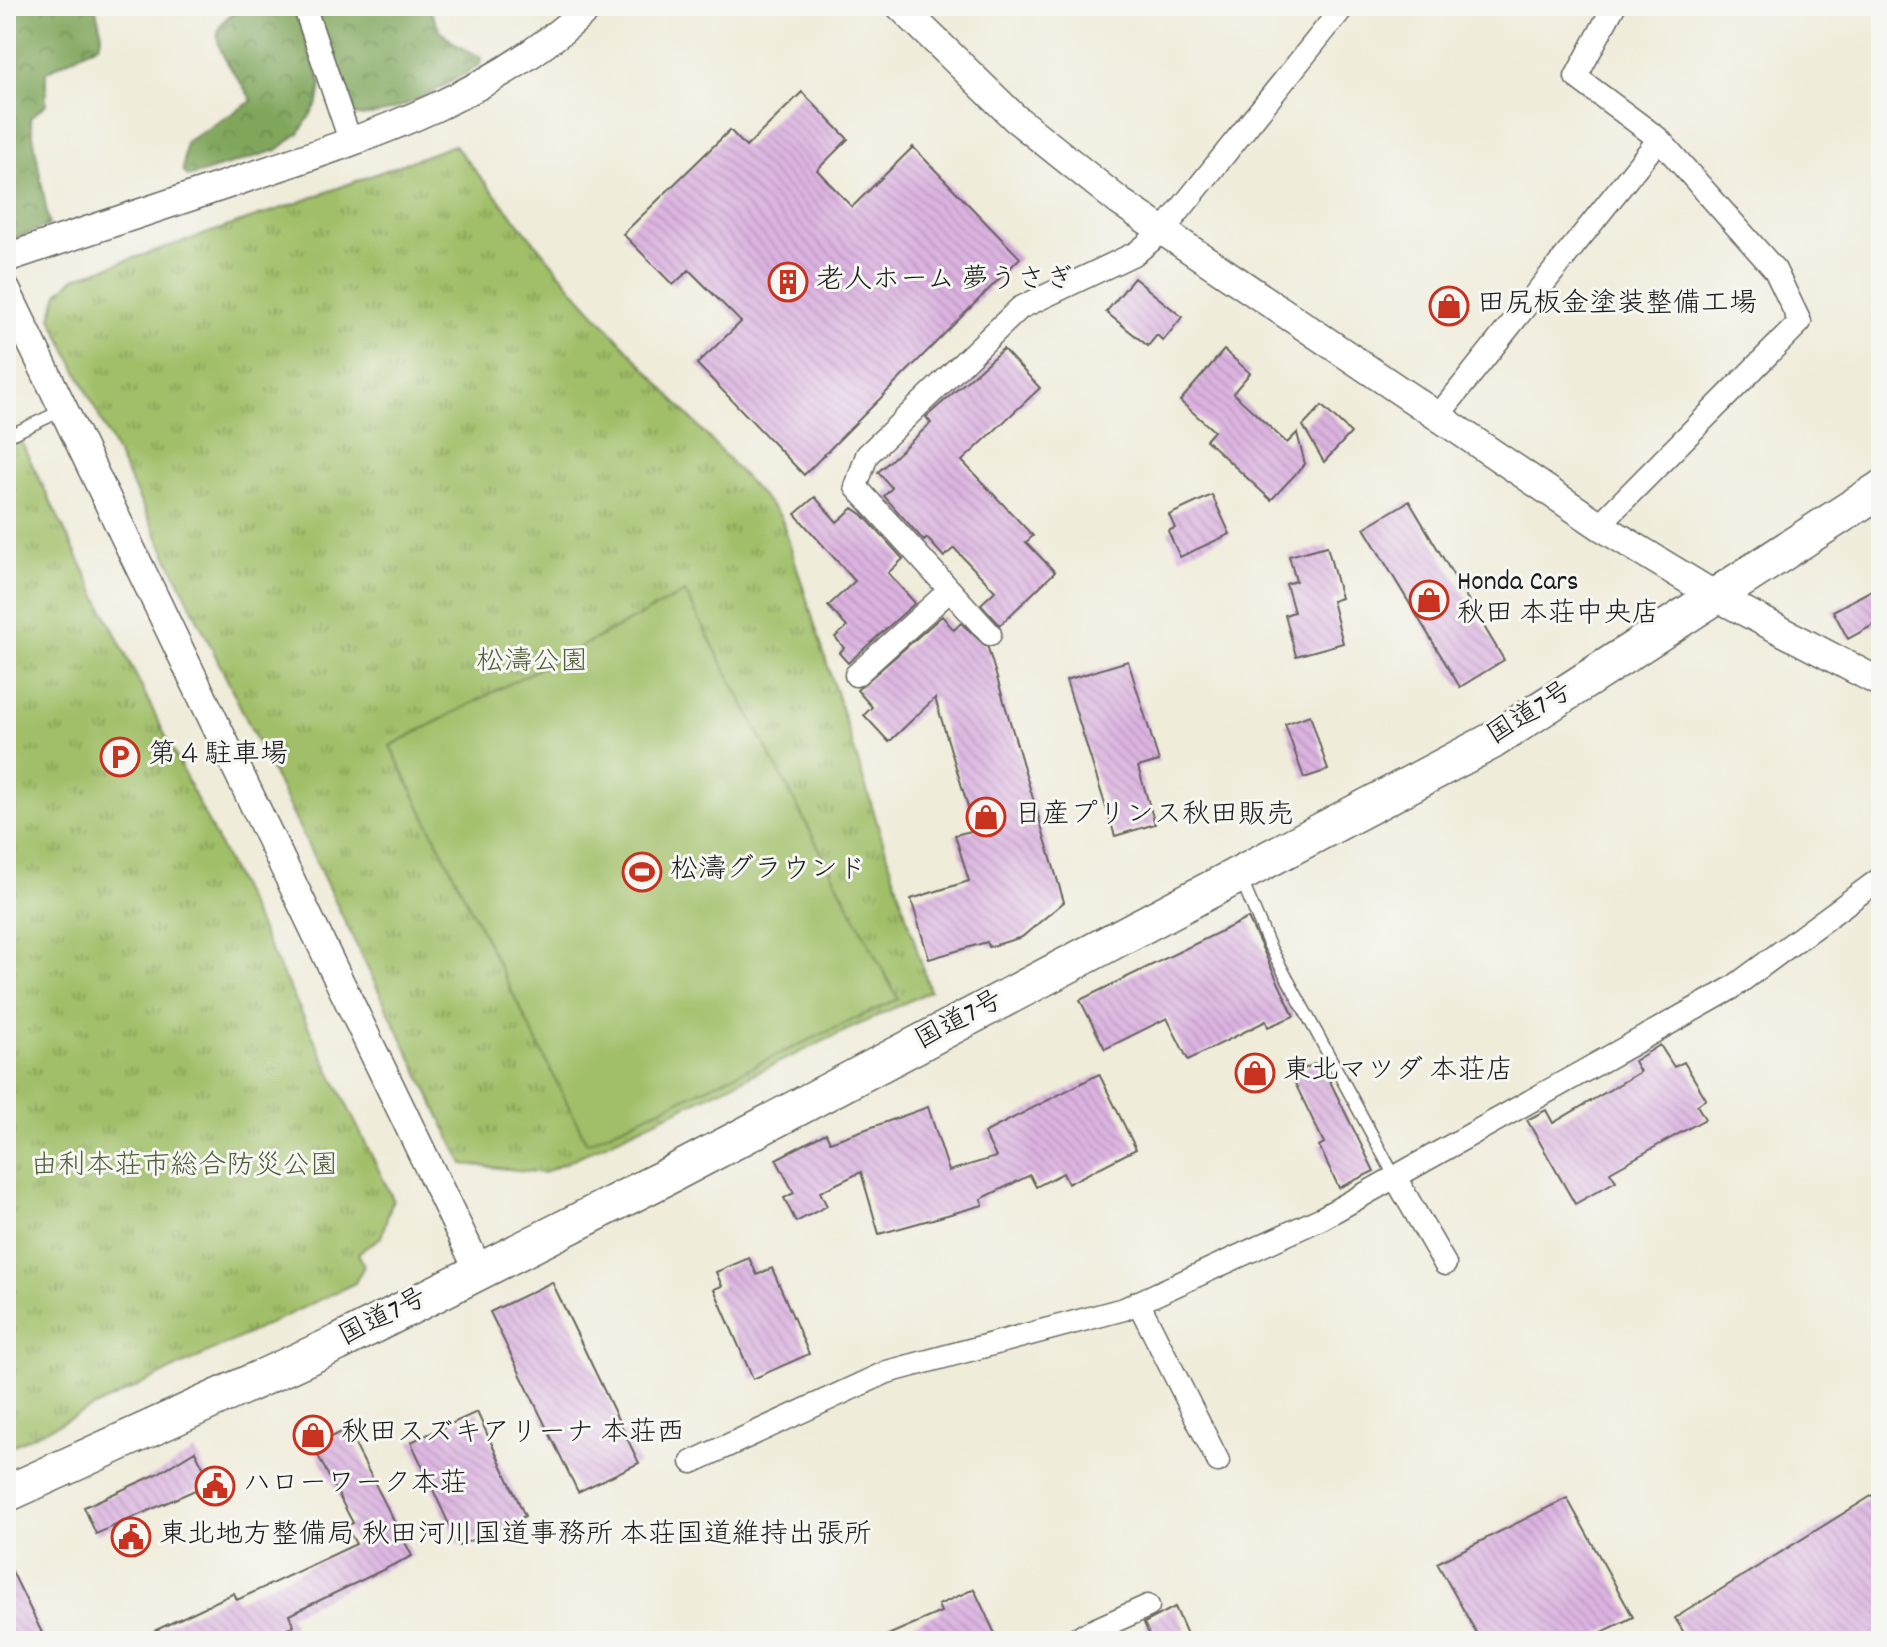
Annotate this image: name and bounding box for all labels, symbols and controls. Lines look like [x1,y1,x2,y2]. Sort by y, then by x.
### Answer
building icon: 老人ホーム 夢うさぎ [767,261,809,303]
place label: 老人ホーム 夢うさぎ [816,262,1073,302]
shop icon: 田尻板金塗装整備工場 [1428,285,1470,327]
place label: 田尻板金塗装整備工場 [1477,286,1757,326]
place label: Honda Cars 秋田 本荘中央店 [1457,564,1659,636]
shop icon: Honda Cars 秋田 本荘中央店 [1408,579,1450,621]
park label: 松濤公園 [476,644,588,684]
street label: 国道7号 [1480,673,1582,757]
parking icon: 第４駐車場 [99,736,141,778]
place label: 第４駐車場 [148,737,288,777]
shop icon: 日産プリンス秋田販売 [965,796,1007,838]
place label: 日産プリンス秋田販売 [1014,797,1294,837]
sports icon: 松濤グラウンド [621,851,663,893]
place label: 松濤グラウンド [670,852,866,892]
street label: 国道7号 [909,982,1011,1062]
shop icon: 東北マツダ 本荘店 [1234,1052,1276,1094]
place label: 東北マツダ 本荘店 [1283,1053,1513,1093]
park label: 由利本荘市総合防災公園 [30,1148,338,1188]
street label: 国道7号 [333,1280,435,1358]
shop icon: 秋田スズキアリーナ 本荘西 [292,1414,334,1456]
place label: 秋田スズキアリーナ 本荘西 [341,1415,685,1455]
public building icon: ハローワーク本荘 [194,1465,236,1507]
place label: ハローワーク本荘 [243,1466,467,1506]
public building icon: 東北地方整備局 秋田河川国道事務所 本荘国道維持出張所 [110,1516,152,1558]
place label: 東北地方整備局 秋田河川国道事務所 本荘国道維持出張所 [159,1517,872,1557]

